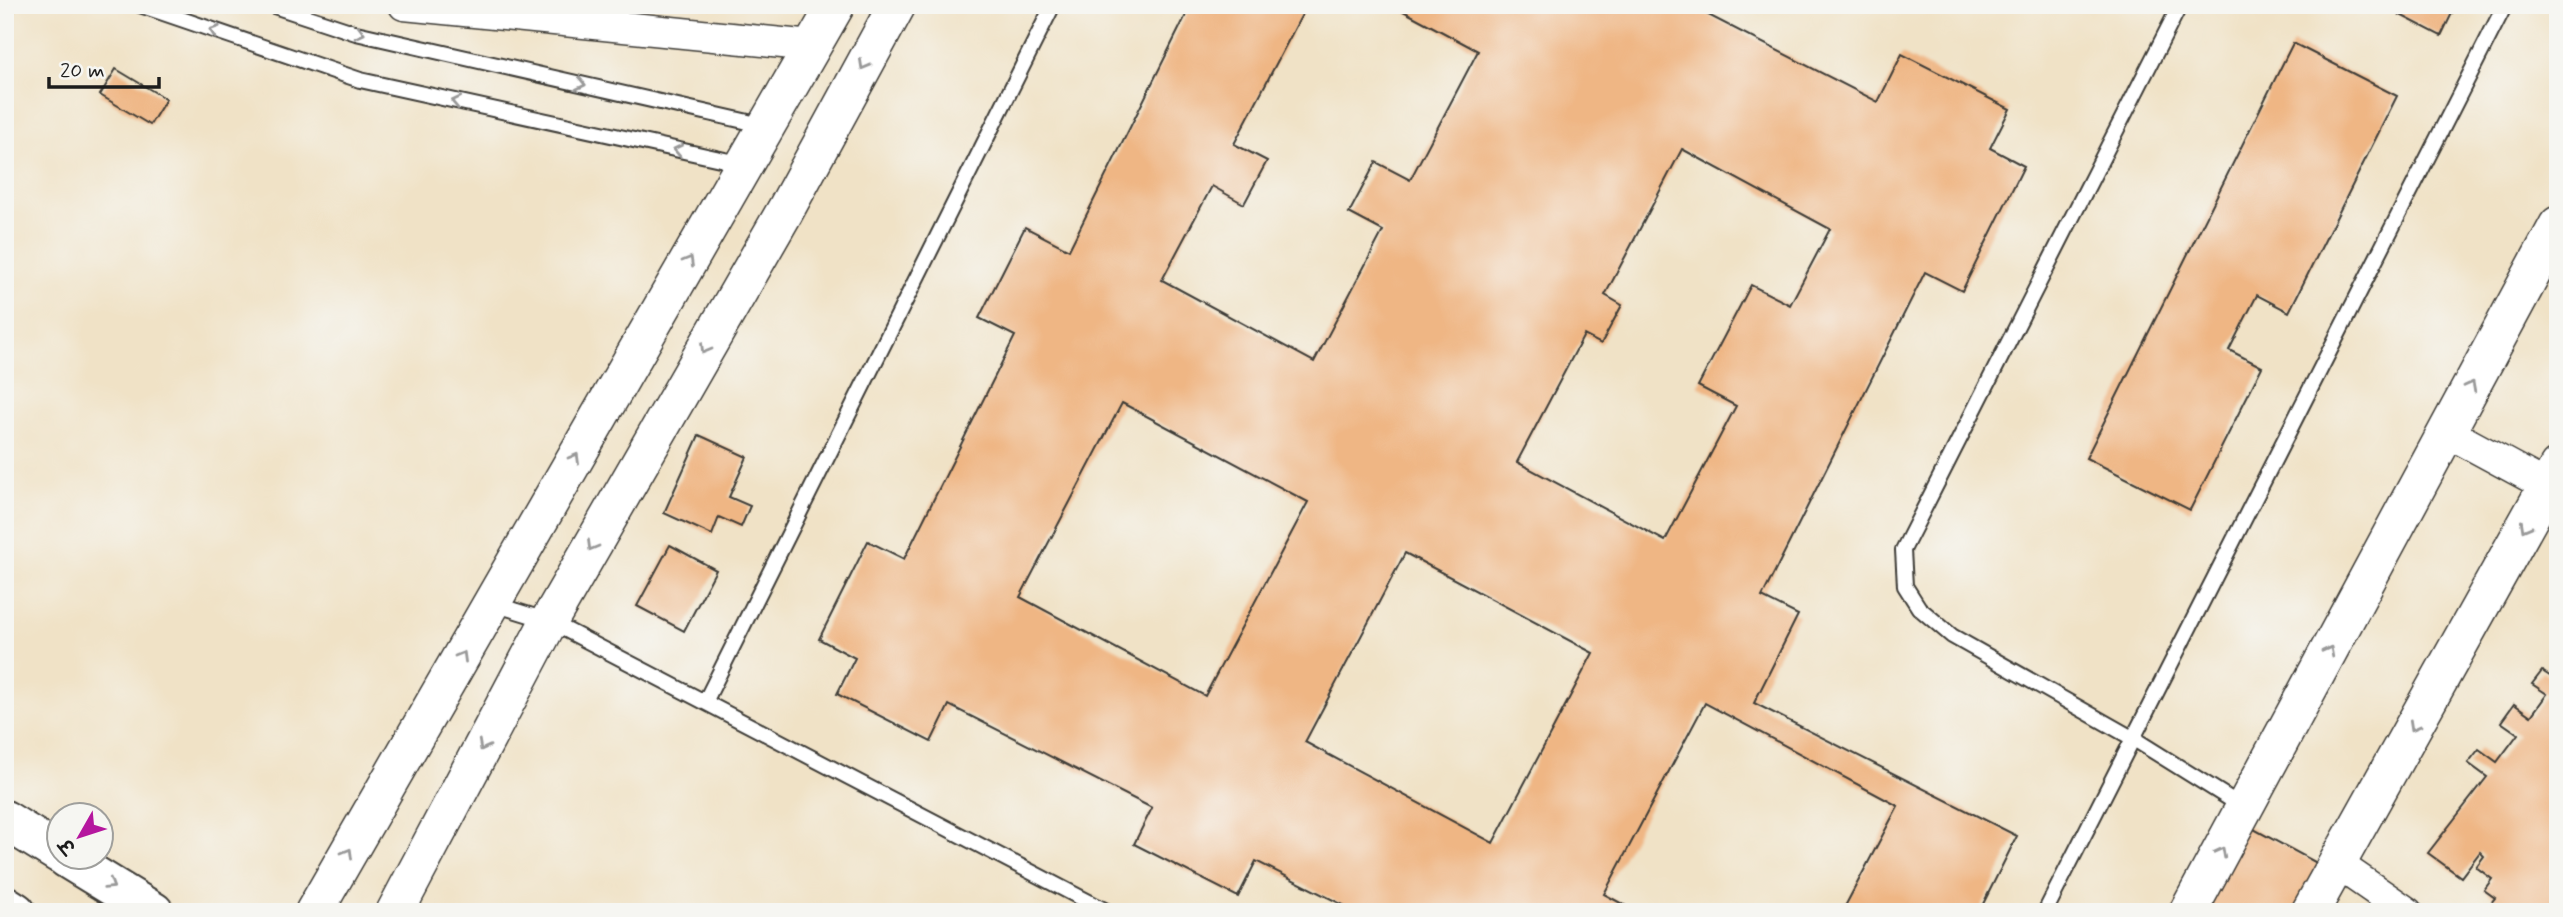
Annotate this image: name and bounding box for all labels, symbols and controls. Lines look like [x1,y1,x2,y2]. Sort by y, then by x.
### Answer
one-way arrow [209,25,221,39]
one-way arrow [354,25,366,39]
scale bar [49,46,159,90]
text: 20 m [60,57,105,85]
one-way arrow [859,58,872,70]
one-way arrow [575,76,587,90]
one-way arrow [450,95,462,110]
one-way arrow [672,143,684,158]
one-way arrow [681,256,694,269]
one-way arrow [700,342,713,355]
one-way arrow [2463,381,2476,393]
one-way arrow [567,453,580,466]
one-way arrow [2520,520,2533,533]
one-way arrow [587,539,600,552]
one-way arrow [2320,646,2334,659]
one-way arrow [453,650,466,663]
one-way arrow [2409,718,2422,731]
one-way arrow [478,739,491,751]
north arrow [46,802,116,872]
text: उ [53,831,83,860]
one-way arrow [2213,846,2226,859]
one-way arrow [340,847,353,860]
one-way arrow [102,876,115,889]

